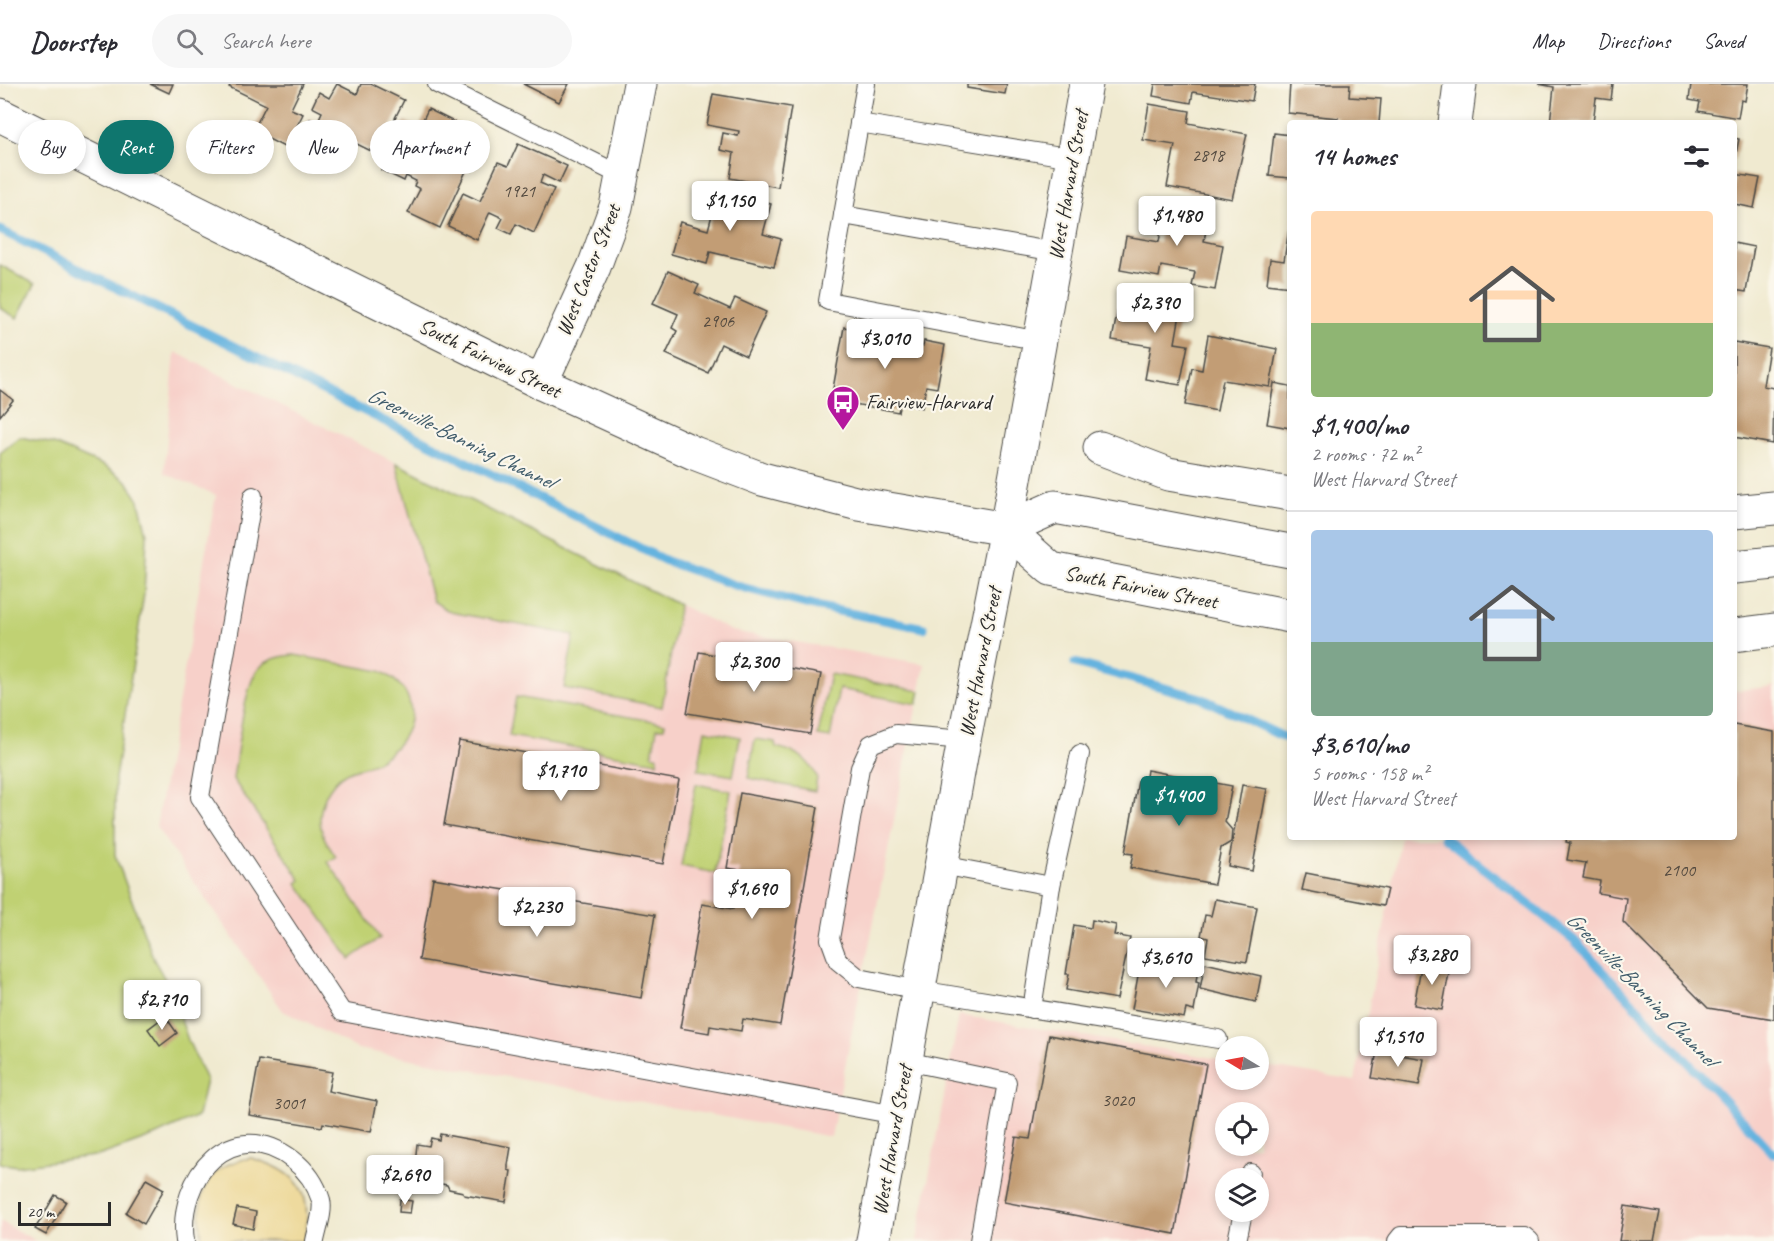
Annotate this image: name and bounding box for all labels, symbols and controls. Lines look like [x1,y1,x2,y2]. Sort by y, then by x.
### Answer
search box [152,14,572,68]
text: Doorstep [30,24,116,59]
icon: search [173,25,206,58]
text: Search here [221,27,311,55]
text: Map [1532,28,1564,54]
text: Directions [1597,28,1670,54]
text: Saved [1703,28,1744,54]
street label: West Harvard Street [1042,105,1094,262]
chip: Buy [18,120,86,174]
chip: Rent [98,120,174,174]
chip: Filters [186,120,274,174]
chip: New [286,120,358,174]
chip: Apartment [370,120,490,174]
text: 14 homes [1311,140,1396,173]
icon: filters [1680,140,1713,173]
house number: 2818 [1192,144,1226,166]
house number: 1921 [503,180,536,202]
pin: $1,150 [681,181,779,232]
text: $1,150 [706,188,754,213]
pin: $1,480 [1128,196,1226,247]
street label: West Castor Street [550,199,627,339]
text: $1,480 [1153,203,1201,228]
icon: home [1458,250,1566,358]
pin: $2,390 [1106,283,1204,334]
text: $2,390 [1131,290,1179,315]
house number: 2906 [702,310,735,332]
street label: South Fairview Street [415,312,567,405]
pin: $3,010 [836,319,934,370]
text: $3,010 [861,326,909,351]
water label: Greenville-Banning Channel [363,381,565,498]
bus stop icon: Fairview-Harvard [825,384,861,431]
place label: Fairview-Harvard [866,389,994,415]
text: $1,400/mo [1311,409,1408,442]
text: 2 rooms · 72 m² [1311,442,1419,467]
text: West Harvard Street [1311,467,1455,492]
street label: South Fairview Street [1062,559,1222,615]
icon: home [1458,569,1566,677]
street label: West Harvard Street [953,582,1008,739]
pin: $2,300 [705,642,803,693]
text: $2,300 [730,649,778,674]
text: $3,610/mo [1311,728,1409,761]
pin: $1,710 [512,751,610,802]
text: $1,710 [537,758,585,783]
text: 5 rooms · 158 m² [1311,761,1428,786]
pin: $1,400 [1130,776,1228,827]
text: $1,400 [1155,783,1203,808]
text: West Harvard Street [1311,786,1455,811]
house number: 2100 [1663,859,1697,881]
pin: $1,690 [703,869,801,920]
text: $1,690 [727,876,777,901]
pin: $2,230 [488,887,586,938]
text: $2,230 [513,894,561,919]
water label: Greenville-Banning Channel [1560,906,1727,1077]
pin: $3,280 [1383,935,1481,986]
pin: $3,610 [1117,938,1215,989]
text: $3,280 [1408,942,1456,967]
text: $3,610 [1141,945,1191,970]
pin: $2,710 [113,980,211,1031]
text: $2,710 [138,987,186,1012]
pin: $1,510 [1349,1017,1447,1068]
text: $1,510 [1374,1024,1422,1049]
north arrow [1215,1036,1269,1090]
map controls [1215,1036,1269,1222]
street label: West Harvard Street [866,1060,918,1217]
house number: 3020 [1102,1089,1136,1111]
house number: 3001 [273,1092,306,1114]
button: locate [1215,1102,1269,1156]
pin: $2,690 [356,1155,454,1206]
text: $2,690 [380,1162,430,1187]
button: layers [1215,1168,1269,1222]
scale bar [18,1199,111,1226]
text: 20 m [27,1202,54,1222]

